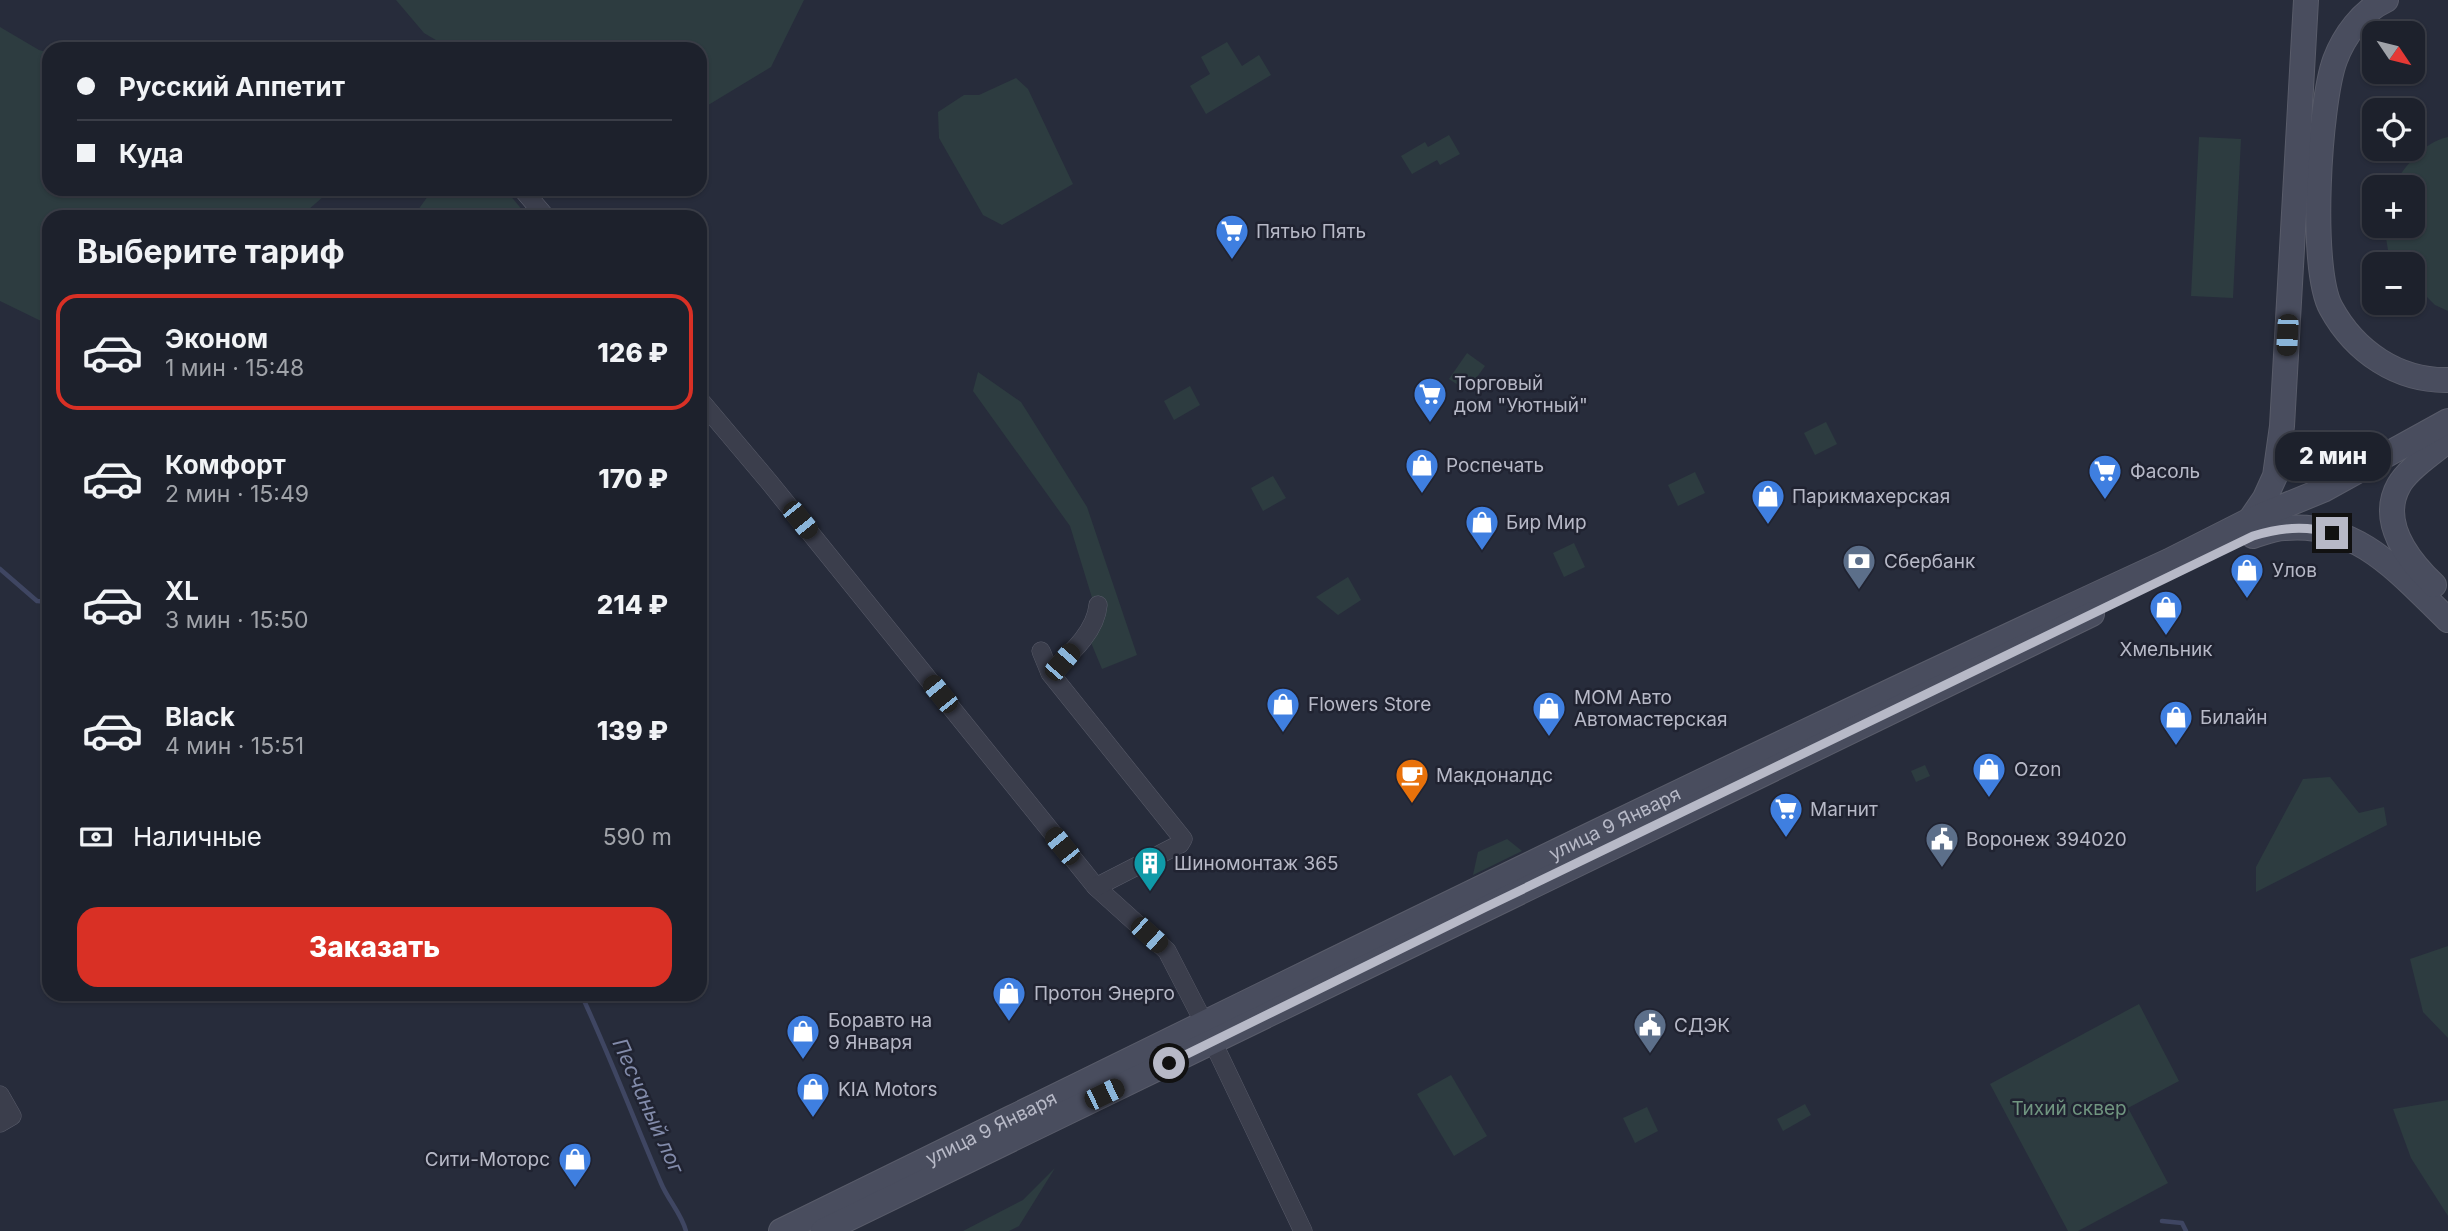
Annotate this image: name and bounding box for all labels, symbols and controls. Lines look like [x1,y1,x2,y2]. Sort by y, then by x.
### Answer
north arrow [2362,21,2426,84]
map controls [2362,21,2425,315]
text: Русский Аппетит [119,71,345,102]
button: locate [2362,98,2425,161]
text: Куда [119,138,184,169]
button: + [2362,175,2425,238]
supermarket icon: Пятью Пять [1213,212,1251,261]
place label: Пятью Пять [1256,220,1366,243]
text: Выберите тариф [77,232,345,271]
button: − [2362,252,2425,315]
car [2276,313,2299,357]
icon: car [81,321,144,384]
text: Эконом [165,323,268,354]
text: 126 ₽ [597,337,668,368]
text: 1 мин · 15:48 [165,354,304,382]
place label: Торговый дом "Уютный" [1454,372,1588,417]
supermarket icon: Торговый дом "Уютный" [1411,375,1449,424]
callout: 2 мин [2274,432,2390,480]
text: 2 мин [2299,442,2367,470]
shop icon: Роспечать [1403,446,1441,495]
icon: car [81,447,144,510]
text: Комфорт [165,449,286,480]
supermarket icon: Фасоль [2086,452,2124,501]
place label: Роспечать [1446,454,1544,477]
place label: Фасоль [2130,460,2200,483]
text: 170 ₽ [598,463,668,494]
shop icon: Парикмахерская [1749,477,1787,526]
text: 2 мин · 15:49 [165,480,309,508]
place label: Парикмахерская [1792,485,1950,508]
car [779,497,822,543]
shop icon: Бир Мир [1463,503,1501,552]
place label: Бир Мир [1506,511,1587,534]
route end [2316,517,2348,549]
bank icon: Сбербанк [1840,542,1878,591]
place label: Сбербанк [1884,550,1976,573]
shop icon: Улов [2228,551,2266,600]
place label: Улов [2272,559,2317,582]
icon: car [81,573,144,636]
text: XL [165,575,199,606]
shop icon: Хмельник [2147,588,2185,637]
text: 214 ₽ [597,589,668,620]
text: 3 мин · 15:50 [165,606,309,634]
place label: Хмельник [2120,638,2213,661]
car [1041,639,1084,685]
car [919,671,962,717]
shop icon: Flowers Store [1264,685,1302,734]
place label: МОМ Авто Автомастерская [1574,686,1728,731]
shop icon: МОМ Авто Автомастерская [1530,689,1568,738]
place label: Flowers Store [1308,693,1431,716]
shop icon: Билайн [2157,698,2195,747]
icon: car [81,699,144,762]
text: Black [165,701,235,732]
place label: Билайн [2200,706,2268,729]
text: 139 ₽ [597,715,668,746]
text: 4 мин · 15:51 [165,732,304,760]
shop icon: Ozon [1970,750,2008,799]
cafe icon: Макдоналдс [1393,756,1431,805]
place label: Ozon [2014,758,2061,781]
place label: Макдоналдс [1436,764,1553,787]
street label: улица 9 Января [1545,782,1684,865]
supermarket icon: Магнит [1767,790,1805,839]
place label: Магнит [1810,798,1878,821]
icon: cash [77,818,115,856]
public building icon: Воронеж 394020 [1923,820,1961,869]
text: Наличные [133,821,262,852]
text: 590 m [603,823,672,851]
car [1041,823,1084,869]
place label: Воронеж 394020 [1966,828,2127,851]
building icon: Шиномонтаж 365 [1131,844,1169,893]
place label: Шиномонтаж 365 [1174,852,1339,875]
button: Заказать [77,907,672,987]
car [1127,913,1172,957]
shop icon: Протон Энерго [990,974,1028,1023]
place label: Протон Энерго [1034,982,1175,1005]
public building icon: СДЭК [1631,1006,1669,1055]
place label: Боравто на 9 Января [828,1009,932,1054]
shop icon: Боравто на 9 Января [784,1012,822,1061]
place label: СДЭК [1674,1014,1730,1037]
water label: Песчаный лог [608,1034,690,1178]
route start [1153,1047,1185,1079]
shop icon: KIA Motors [794,1070,832,1119]
car [1081,1075,1128,1113]
place label: KIA Motors [838,1078,937,1101]
street label: улица 9 Января [922,1086,1061,1170]
park label: Тихий сквер [2011,1097,2127,1120]
shop icon: Сити-Моторс [556,1140,594,1189]
place label: Сити-Моторс [425,1148,550,1171]

